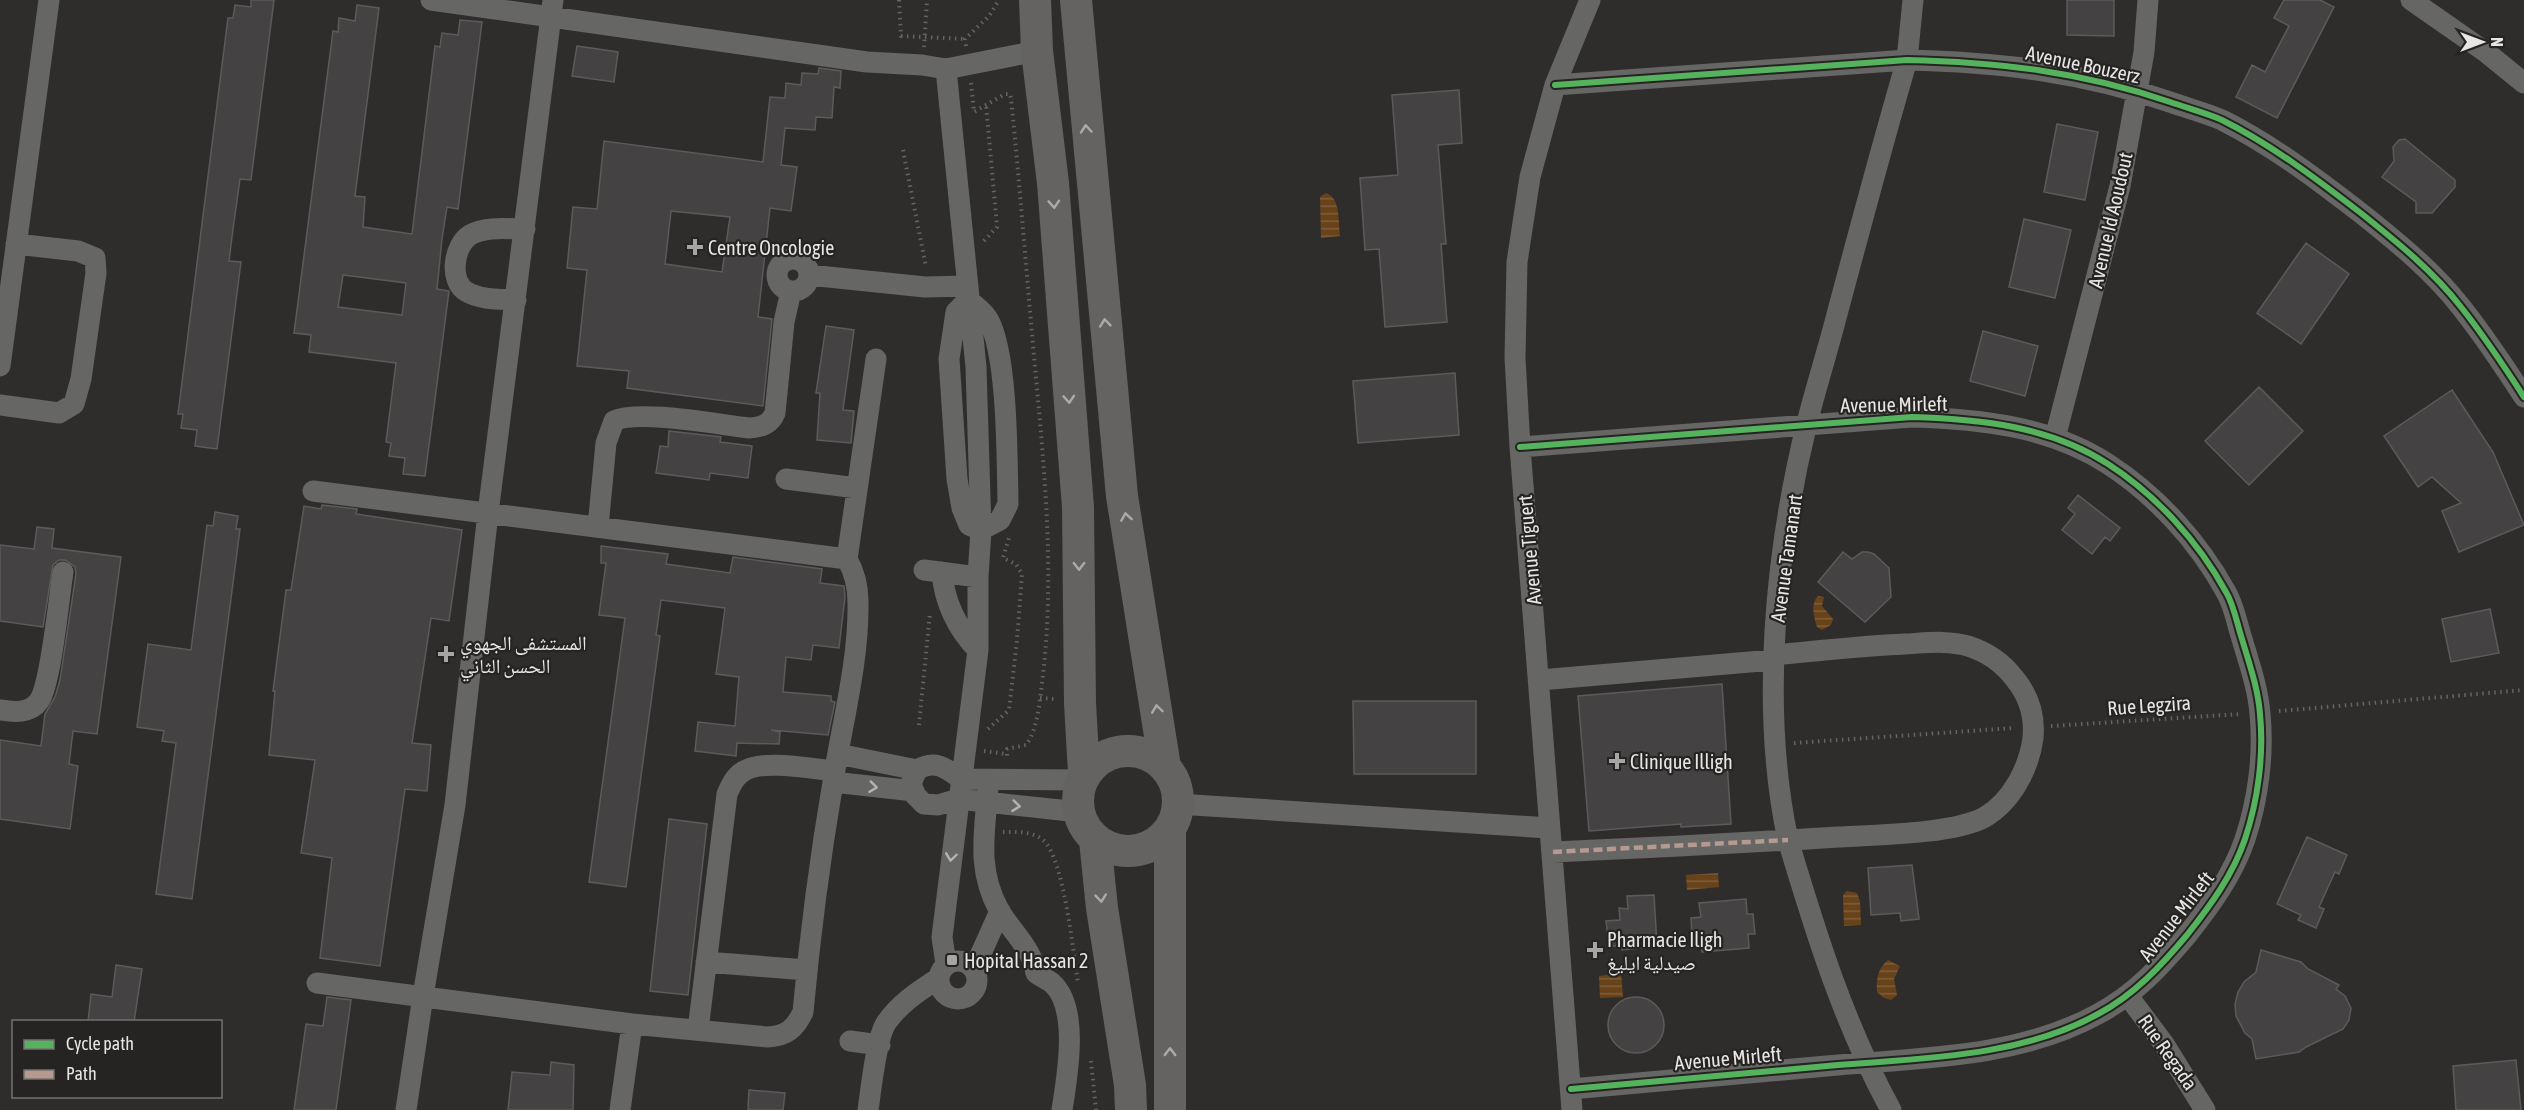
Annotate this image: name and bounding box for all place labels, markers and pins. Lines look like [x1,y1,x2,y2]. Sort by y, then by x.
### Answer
place label: Centre Oncologie [708,236,834,259]
marker: Centre Oncologie [686,238,704,256]
place label: المستشفى الجهوي الحسن الثاني [460,631,587,682]
marker: المستشفى الجهوي الحسن الثاني [437,645,455,663]
place label: Clinique Illigh [1630,750,1733,773]
marker: Clinique Illigh [1608,752,1626,770]
place label: Pharmacie Iligh صيدلية ايليغ [1607,928,1723,976]
marker: Pharmacie Iligh صيدلية ايليغ [1588,943,1602,957]
place label: Hopital Hassan 2 [964,949,1088,972]
marker: Hopital Hassan 2 [945,953,959,967]

